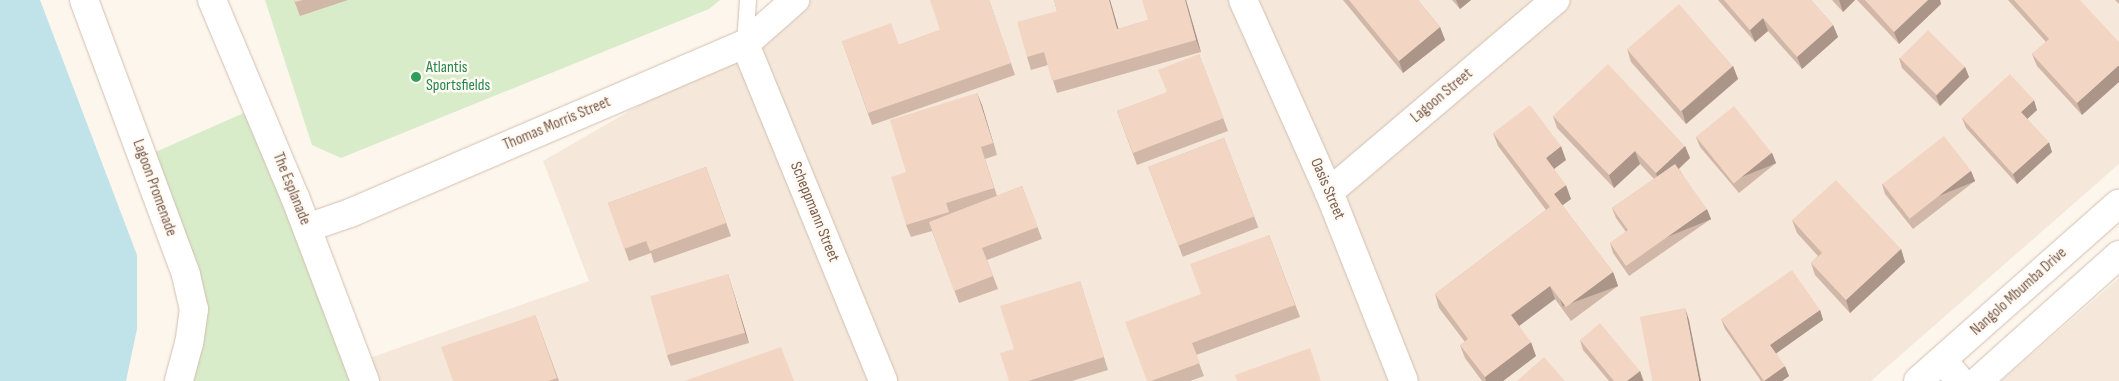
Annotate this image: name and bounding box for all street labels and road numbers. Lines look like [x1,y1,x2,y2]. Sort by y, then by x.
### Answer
street label: Lagoon Street [1407,65,1477,127]
street label: Thomas Morris Street [500,93,614,155]
street label: Lagoon Promenade [128,137,180,239]
street label: The Esplanade [268,150,314,228]
street label: Oasis Street [1306,155,1348,223]
street label: Scheppmann Street [785,159,843,265]
street label: Nangolo Mbumba Drive [1967,244,2071,340]

